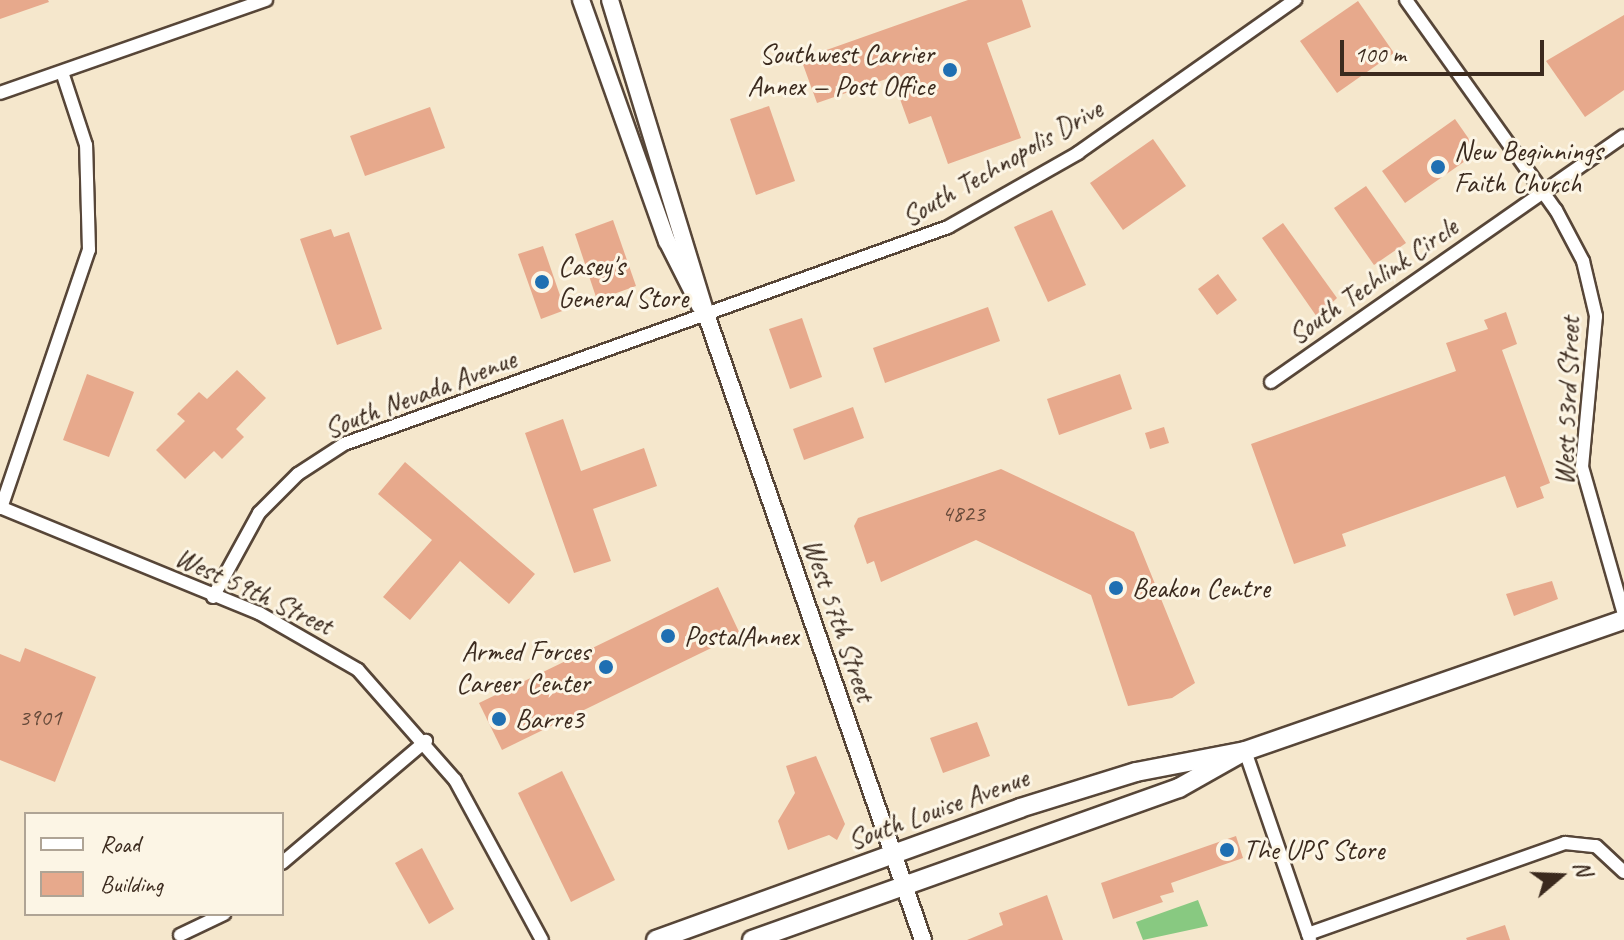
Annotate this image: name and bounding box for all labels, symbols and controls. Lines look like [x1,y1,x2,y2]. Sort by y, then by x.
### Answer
scale bar [1344,24,1548,74]
place label: Southwest Carrier Annex — Post Office [748,37,934,103]
text: 100 m [1354,39,1406,69]
marker: Southwest Carrier Annex — Post Office [941,61,959,79]
street label: South Technopolis Drive [897,92,1107,234]
place label: New Beginnings Faith Church [1454,134,1603,200]
marker: New Beginnings Faith Church [1429,158,1447,176]
street label: South Techlink Circle [1283,211,1463,351]
place label: Casey's General Store [558,249,688,315]
marker: Casey's General Store [533,273,551,291]
street label: West 53rd Street [1547,316,1587,486]
street label: South Nevada Avenue [319,342,521,446]
house number: 4823 [941,500,985,528]
street label: West 57th Street [795,534,883,706]
street label: West 59th Street [170,540,338,642]
place label: Beakon Centre [1132,571,1270,605]
marker: Beakon Centre [1107,579,1125,597]
place label: PostalAnnex [684,619,798,653]
marker: PostalAnnex [659,627,677,645]
place label: Armed Forces Career Center [456,634,590,700]
marker: Armed Forces Career Center [597,658,615,676]
place label: Barre3 [515,702,584,736]
house number: 3901 [18,704,62,732]
marker: Barre3 [490,710,508,728]
street label: South Louise Avenue [843,761,1033,857]
legend [24,812,284,916]
text: Road [100,829,140,859]
place label: The UPS Store [1243,833,1384,867]
north arrow [1520,836,1600,916]
marker: The UPS Store [1218,841,1236,859]
text: N [1567,857,1598,879]
text: Building [100,869,163,899]

